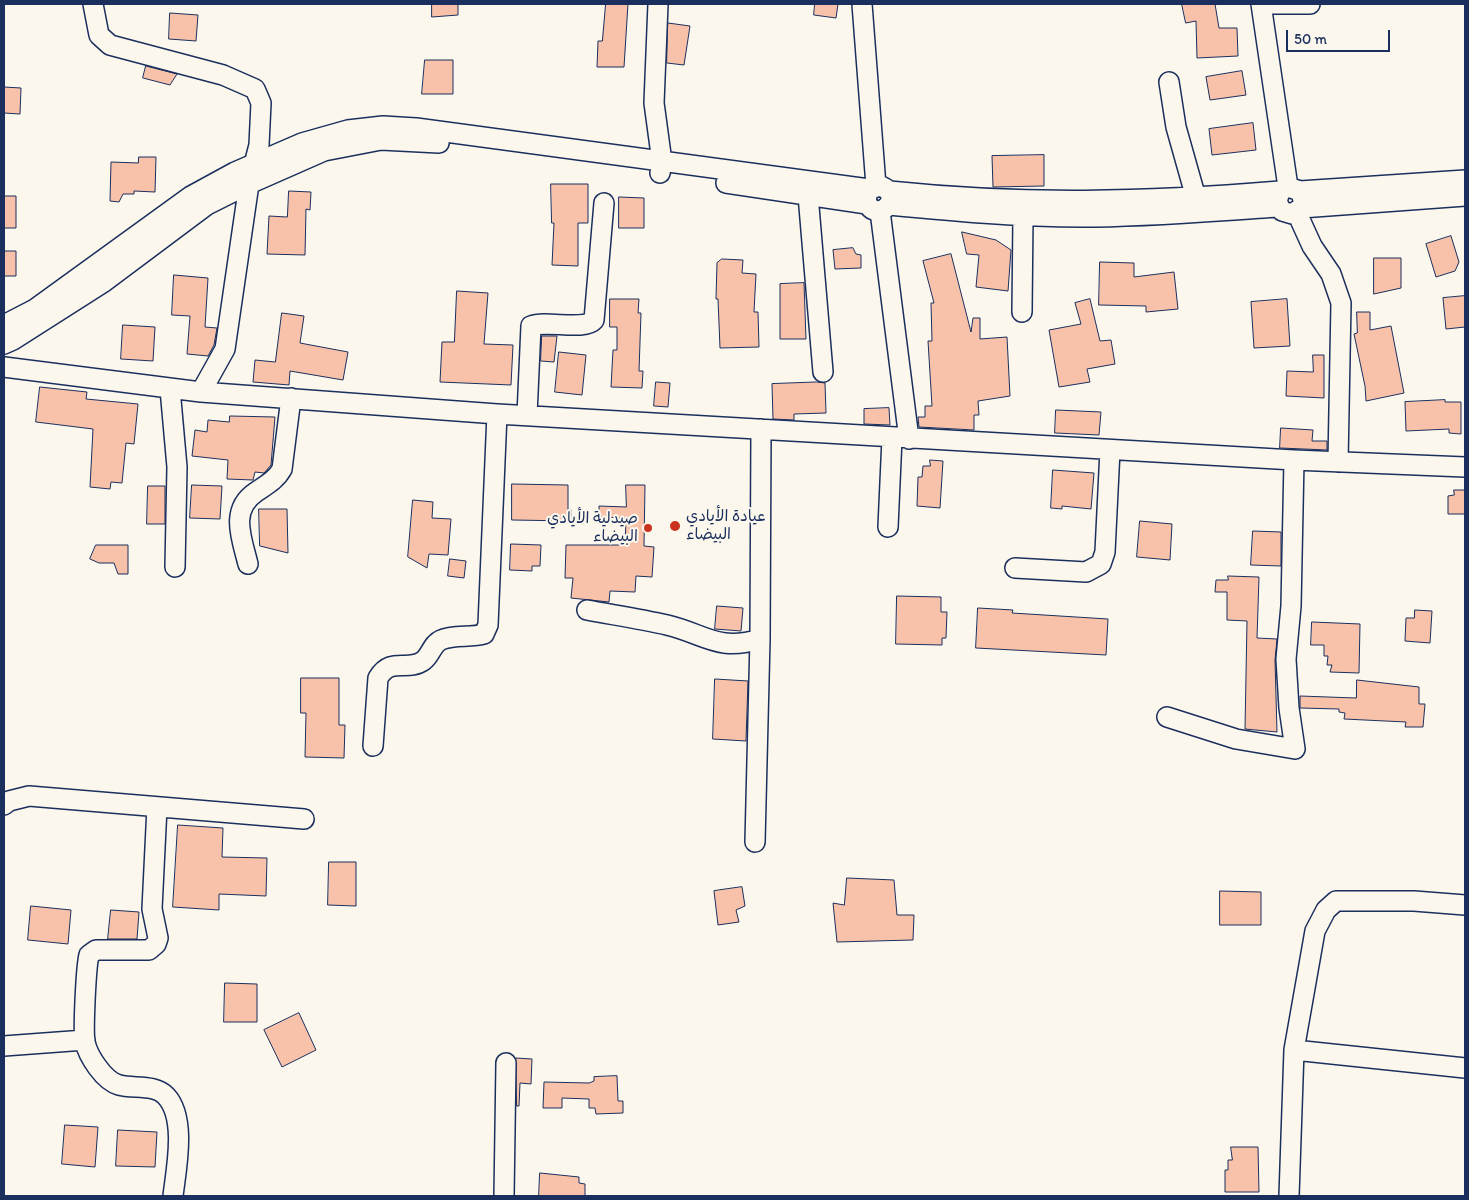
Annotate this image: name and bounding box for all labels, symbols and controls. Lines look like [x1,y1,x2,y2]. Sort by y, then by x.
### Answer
scale bar [1289,20,1393,52]
text: 50 m [1294,30,1327,48]
place label: عيادة الأيادي البيضاء [686,507,766,545]
place label: صيدلية الأيادي البيضاء [547,509,638,547]
marker: عيادة الأيادي البيضاء [668,519,682,533]
marker: صيدلية الأيادي البيضاء [642,522,654,534]

